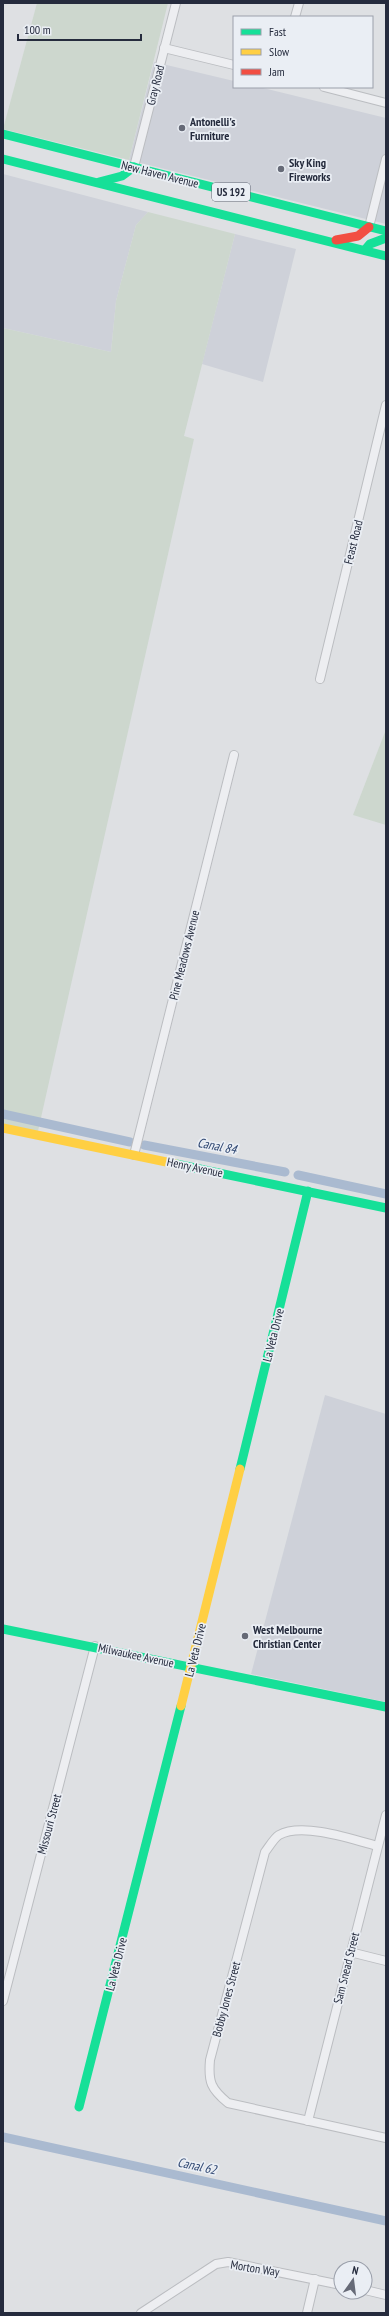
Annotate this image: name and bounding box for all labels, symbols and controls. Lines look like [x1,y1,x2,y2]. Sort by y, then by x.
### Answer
scale bar [18,16,141,42]
legend [233,16,373,88]
text: 100 m [24,22,51,37]
text: Fast [269,24,287,39]
text: Slow [269,44,290,59]
street label: Gray Road [143,63,167,107]
text: Jam [268,64,285,79]
place label: Antonelli's Furniture [189,114,235,143]
marker: Antonelli's Furniture [177,123,187,133]
place label: Sky King Fireworks [289,155,330,184]
street label: New Haven Avenue [120,157,200,191]
marker: Sky King Fireworks [276,164,286,174]
road number: US 192 [212,183,250,201]
street label: Feast Road [340,518,366,566]
street label: Pine Meadows Avenue [166,908,202,1002]
water label: Canal 84 [196,1134,239,1158]
street label: Henry Avenue [166,1154,224,1180]
street label: La Veta Drive [259,1307,287,1363]
street label: La Veta Drive [181,1622,209,1678]
place label: West Melbourne Christian Center [252,1622,322,1651]
marker: West Melbourne Christian Center [240,1631,250,1641]
street label: Milwaukee Avenue [97,1640,175,1670]
street label: Missouri Street [34,1791,64,1856]
street label: Sam Snead Street [330,1930,362,2005]
street label: La Veta Drive [102,1936,130,1992]
street label: Bobby Jones Street [209,1959,243,2038]
water label: Canal 62 [176,2154,219,2179]
street label: Morton Way [229,2257,281,2279]
north arrow [333,2260,373,2300]
text: N [351,2263,360,2278]

